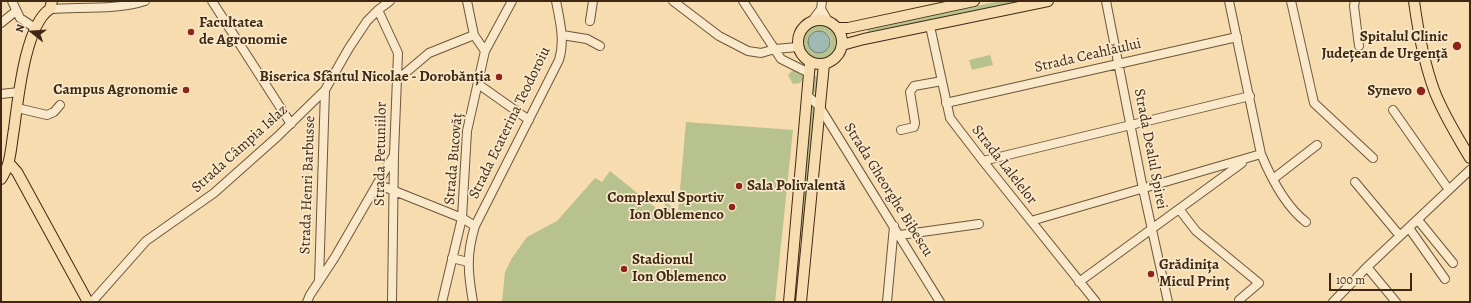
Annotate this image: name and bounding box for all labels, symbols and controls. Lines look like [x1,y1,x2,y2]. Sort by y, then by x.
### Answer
north arrow [12,12,52,52]
place label: Facultatea de Agronomie [199,14,287,49]
text: N [12,22,28,34]
marker: Facultatea de Agronomie [186,27,196,37]
place label: Spitalul Clinic Județean de Urgență [1321,28,1448,63]
street label: Strada Ceahlăului [1033,35,1143,77]
marker: Spitalul Clinic Județean de Urgență [1451,40,1463,52]
street label: Strada Ecaterina Teodoroiu [465,44,555,202]
place label: Biserica Sfântul Nicolae - Dorobănția [259,68,491,86]
marker: Biserica Sfântul Nicolae - Dorobănția [494,72,504,82]
place label: Campus Agronomie [53,81,178,99]
place label: Synevo [1367,82,1412,100]
marker: Campus Agronomie [181,85,191,95]
marker: Synevo [1415,85,1427,97]
street label: Strada Dealul Spirei [1129,87,1171,211]
street label: Strada Câmpia Islaz [188,101,292,197]
street label: Strada Petuniilor [371,102,391,206]
street label: Strada Bucovăț [441,112,467,206]
street label: Strada Henri Barbusse [297,115,319,255]
street label: Strada Gheorghe Bibescu [839,120,937,260]
street label: Strada Lalelelor [967,122,1041,208]
place label: Sala Polivalentă [747,177,846,195]
marker: Sala Polivalentă [734,181,744,191]
place label: Complexul Sportiv Ion Oblemenco [607,189,724,224]
marker: Complexul Sportiv Ion Oblemenco [727,202,737,212]
place label: Stadionul Ion Oblemenco [632,251,727,286]
place label: Grădinița Micul Prinț [1159,256,1230,291]
marker: Stadionul Ion Oblemenco [619,264,629,274]
scale bar [1331,265,1414,291]
marker: Grădinița Micul Prinț [1146,269,1156,279]
text: 100 m [1336,272,1365,288]

